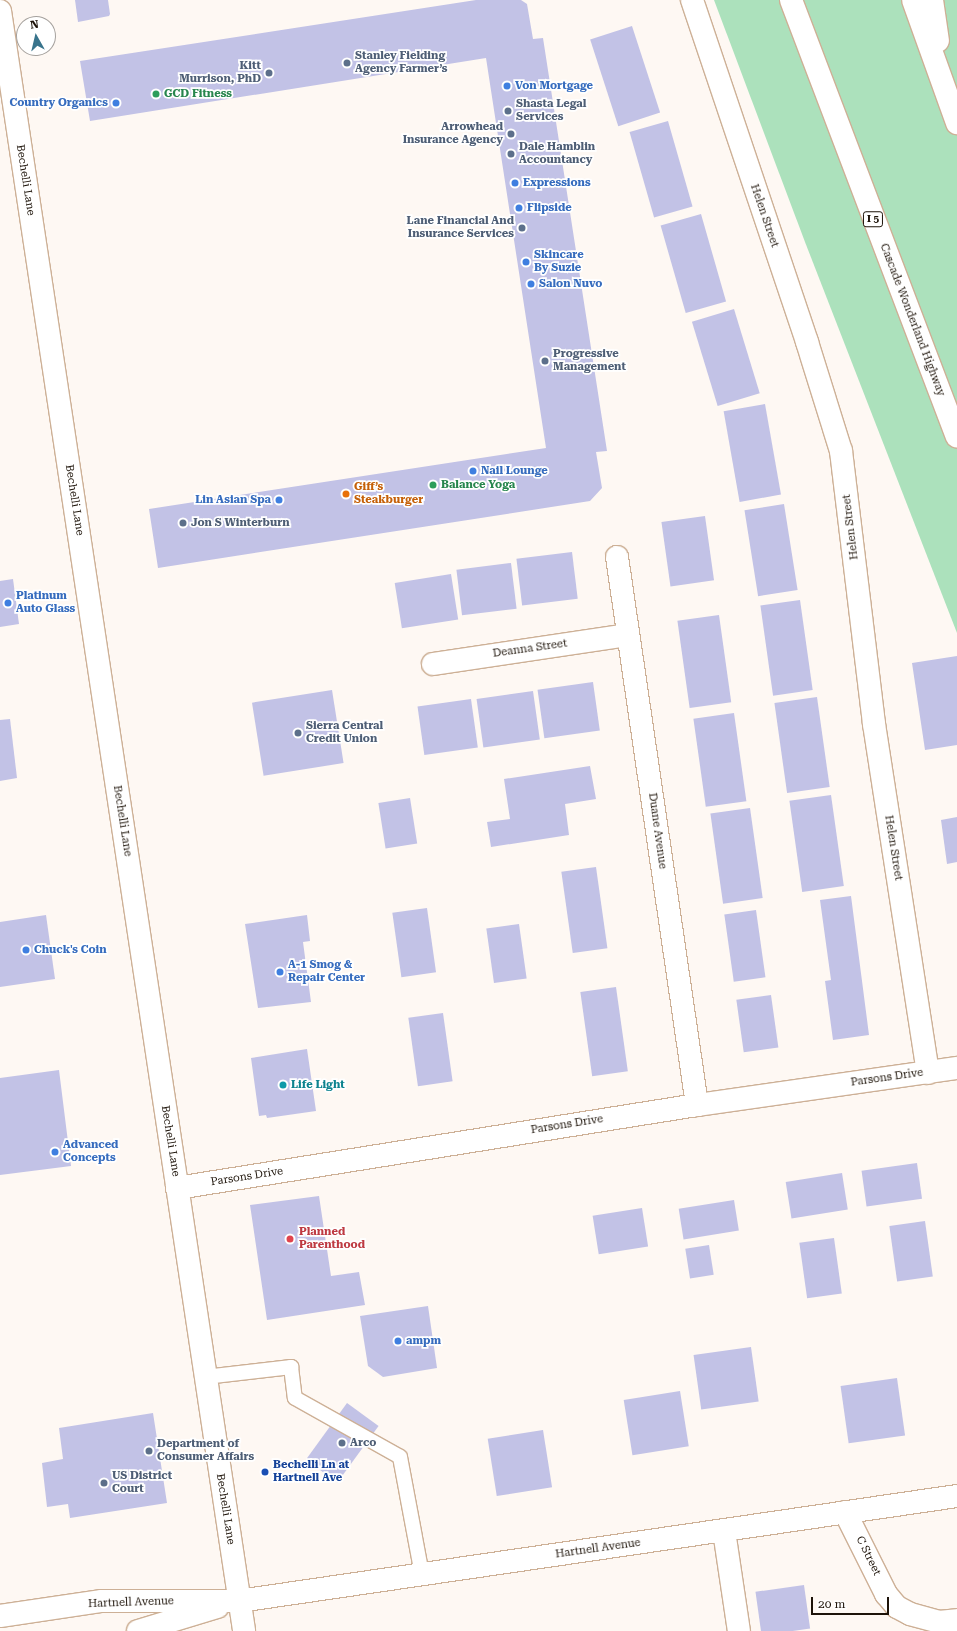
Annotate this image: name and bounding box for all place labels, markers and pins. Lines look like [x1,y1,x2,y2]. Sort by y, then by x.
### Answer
place label: Stanley Fielding Agency Farmer’s [355,50,447,76]
marker: Stanley Fielding Agency Farmer’s [342,58,352,68]
place label: Kitt Murrison, PhD [179,60,261,86]
marker: Kitt Murrison, PhD [264,68,274,78]
place label: Von Mortgage [515,79,593,93]
marker: Von Mortgage [502,81,512,91]
place label: GCD Fitness [164,87,232,101]
marker: GCD Fitness [151,89,161,99]
place label: Country Organics [9,96,108,110]
marker: Country Organics [111,98,121,108]
place label: Shasta Legal Services [516,98,586,124]
marker: Shasta Legal Services [503,106,513,116]
place label: Arrowhead Insurance Agency [403,121,503,147]
marker: Arrowhead Insurance Agency [506,129,516,139]
place label: Dale Hamblin Accountancy [519,141,595,167]
marker: Dale Hamblin Accountancy [506,149,516,159]
place label: Expressions [523,176,591,190]
marker: Expressions [510,178,520,188]
place label: Flipside [527,201,572,215]
marker: Flipside [514,203,524,213]
place label: Lane Financial And Insurance Services [407,215,514,241]
marker: Lane Financial And Insurance Services [517,223,527,233]
place label: Skincare By Suzie [534,249,584,275]
marker: Skincare By Suzie [521,257,531,267]
place label: Salon Nuvo [539,277,602,291]
marker: Salon Nuvo [526,279,536,289]
place label: Progressive Management [553,348,626,374]
marker: Progressive Management [540,356,550,366]
place label: Nail Lounge [481,464,548,478]
marker: Nail Lounge [468,466,478,476]
place label: Balance Yoga [441,478,515,492]
marker: Balance Yoga [428,480,438,490]
place label: Giff’s Steakburger [354,481,423,507]
marker: Giff’s Steakburger [341,489,351,499]
place label: Lin Asian Spa [195,493,271,507]
marker: Lin Asian Spa [274,495,284,505]
place label: Jon S Winterburn [191,516,290,530]
marker: Jon S Winterburn [178,518,188,528]
place label: Platinum Auto Glass [16,590,75,616]
marker: Platinum Auto Glass [3,598,13,608]
place label: Sierra Central Credit Union [306,720,383,746]
marker: Sierra Central Credit Union [293,728,303,738]
place label: Chuck's Coin [34,943,107,957]
marker: Chuck's Coin [21,945,31,955]
place label: A-1 Smog & Repair Center [288,959,365,985]
marker: A-1 Smog & Repair Center [275,967,285,977]
place label: Life Light [291,1078,345,1092]
marker: Life Light [278,1080,288,1090]
place label: Advanced Concepts [63,1139,118,1165]
marker: Advanced Concepts [50,1147,60,1157]
place label: Planned Parenthood [299,1226,365,1252]
marker: Planned Parenthood [284,1233,296,1245]
place label: ampm [406,1334,441,1348]
marker: ampm [393,1336,403,1346]
place label: Arco [350,1436,376,1450]
place label: Department of Consumer Affairs [157,1438,254,1464]
marker: Arco [337,1438,347,1448]
marker: Department of Consumer Affairs [144,1446,154,1456]
place label: Bechelli Ln at Hartnell Ave [273,1459,349,1485]
marker: Bechelli Ln at Hartnell Ave [260,1467,270,1477]
place label: US District Court [112,1470,172,1496]
marker: US District Court [99,1478,109,1488]

